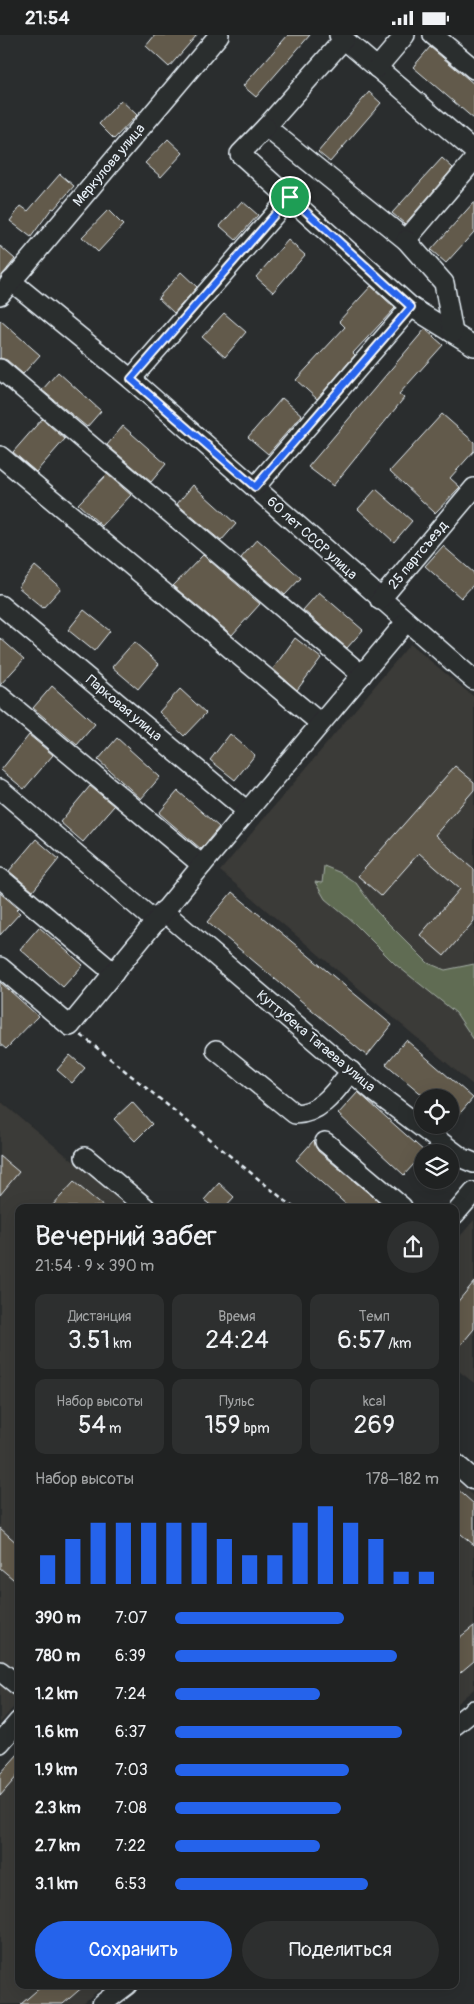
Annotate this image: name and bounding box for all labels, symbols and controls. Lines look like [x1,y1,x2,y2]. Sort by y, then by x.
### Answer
text: 21:54 [25,6,69,30]
street label: Меркулова улица [69,120,149,210]
pin [269,176,311,218]
icon: arrive [276,183,304,211]
street label: 60 лет СССР улица [263,493,361,583]
street label: 25 партсъезд [385,517,452,592]
street label: Парковая улица [82,671,166,745]
street label: Куттубека Тагаева улица [253,986,379,1096]
map controls [414,1089,459,1189]
button: locate [414,1089,459,1134]
button: layers [414,1144,459,1189]
text: Вечерний забег [35,1219,217,1254]
button: share [387,1221,439,1273]
text: 21:54 · 9 × 390 m [35,1256,154,1276]
text: Дистанция [68,1308,131,1325]
text: Время [218,1308,256,1325]
text: Темп [359,1308,390,1325]
text: 3.51 [68,1325,110,1356]
text: 24:24 [205,1325,269,1356]
text: 6:57 [337,1325,385,1356]
text: km [110,1335,132,1352]
text: /km [385,1335,412,1352]
text: Набор высоты [56,1393,143,1410]
text: Пульс [219,1393,255,1410]
text: kcal [363,1393,386,1410]
text: 54 [78,1410,106,1441]
text: 159 [204,1410,241,1441]
text: 269 [354,1410,395,1441]
text: m [106,1420,121,1437]
text: bpm [241,1420,270,1437]
text: Набор высоты [35,1469,134,1489]
text: 178–182 m [366,1469,439,1489]
text: 390 m [35,1608,81,1628]
text: 7:07 [115,1608,147,1628]
text: 780 m [35,1646,80,1666]
text: 6:39 [115,1646,146,1666]
text: 1.2 km [35,1684,78,1704]
text: 7:24 [115,1684,146,1704]
text: 1.6 km [35,1722,78,1742]
text: 6:37 [115,1722,146,1742]
text: 1.9 km [35,1760,77,1780]
text: 7:03 [115,1760,148,1780]
text: 2.3 km [35,1798,81,1818]
text: 7:08 [115,1798,147,1818]
text: 2.7 km [35,1836,80,1856]
text: 7:22 [115,1836,146,1856]
text: 3.1 km [35,1874,78,1894]
text: 6:53 [115,1874,146,1894]
button: Сохранить [35,1921,232,1979]
button: Поделиться [242,1921,439,1979]

